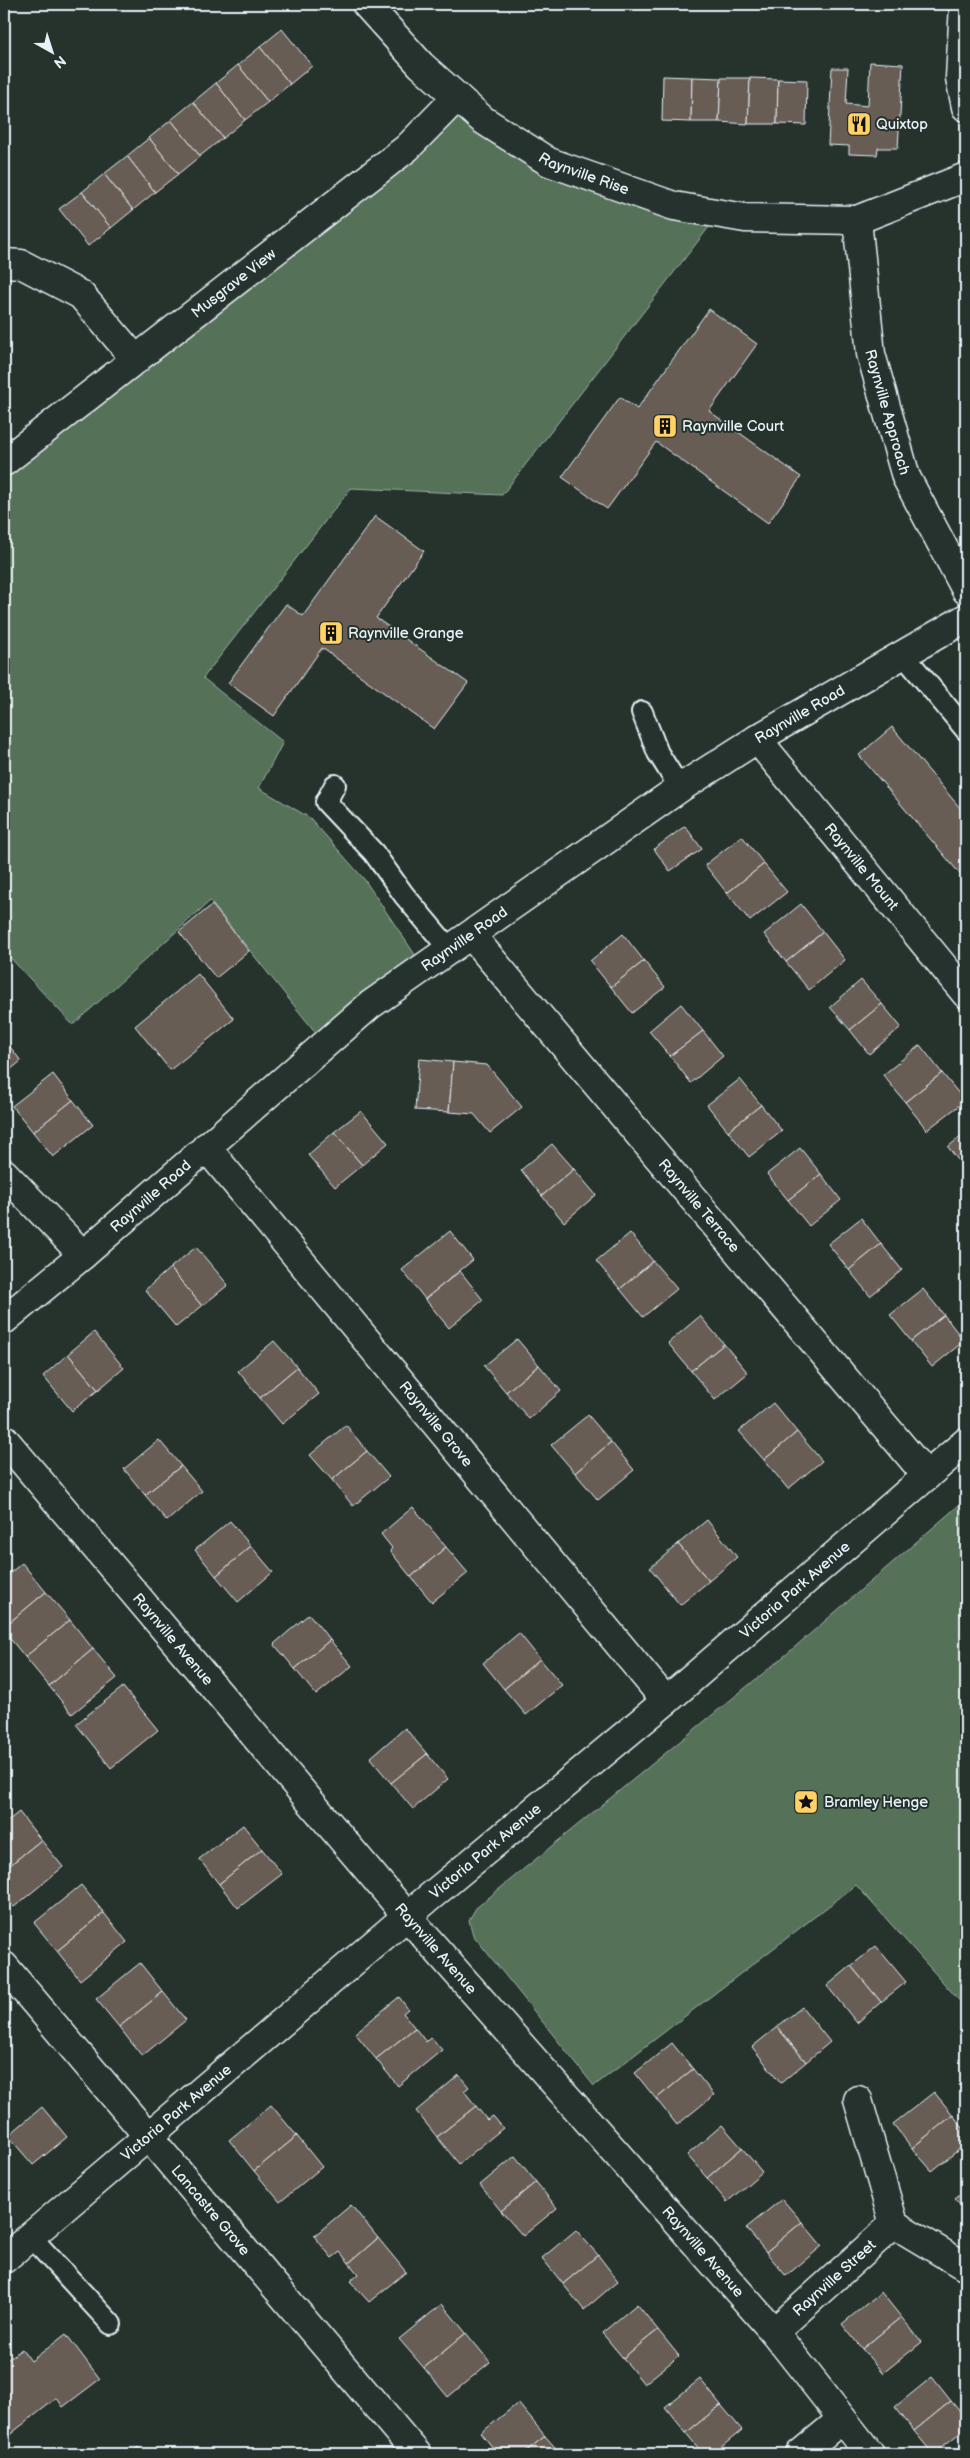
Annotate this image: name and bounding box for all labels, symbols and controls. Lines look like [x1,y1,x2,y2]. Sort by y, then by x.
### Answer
north arrow [28,28,78,78]
text: N [50,52,69,72]
restaurant icon: Quixtop [846,111,872,137]
place label: Quixtop [876,115,928,134]
street label: Raynville Rise [534,149,632,199]
street label: Musgrave View [188,245,280,322]
street label: Raynville Approach [860,347,914,477]
building icon: Raynville Court [652,413,678,439]
place label: Raynville Court [682,417,785,436]
building icon: Raynville Grange [318,620,344,646]
place label: Raynville Grange [348,624,464,643]
street label: Raynville Road [752,681,848,748]
street label: Raynville Mount [820,819,903,915]
street label: Raynville Road [418,903,511,976]
street label: Raynville Terrace [654,1155,744,1257]
street label: Raynville Road [107,1156,195,1237]
street label: Raynville Grove [395,1378,477,1471]
street label: Victoria Park Avenue [736,1537,854,1643]
street label: Raynville Avenue [128,1589,217,1690]
place icon: Bramley Henge [793,1789,819,1815]
place label: Bramley Henge [824,1793,928,1812]
street label: Victoria Park Avenue [426,1799,545,1903]
street label: Raynville Avenue [390,1899,481,1999]
street label: Victoria Park Avenue [117,2060,236,2165]
street label: Lancastre Grove [167,2161,254,2260]
street label: Raynville Avenue [658,2202,748,2301]
street label: Raynville Street [789,2236,880,2321]

